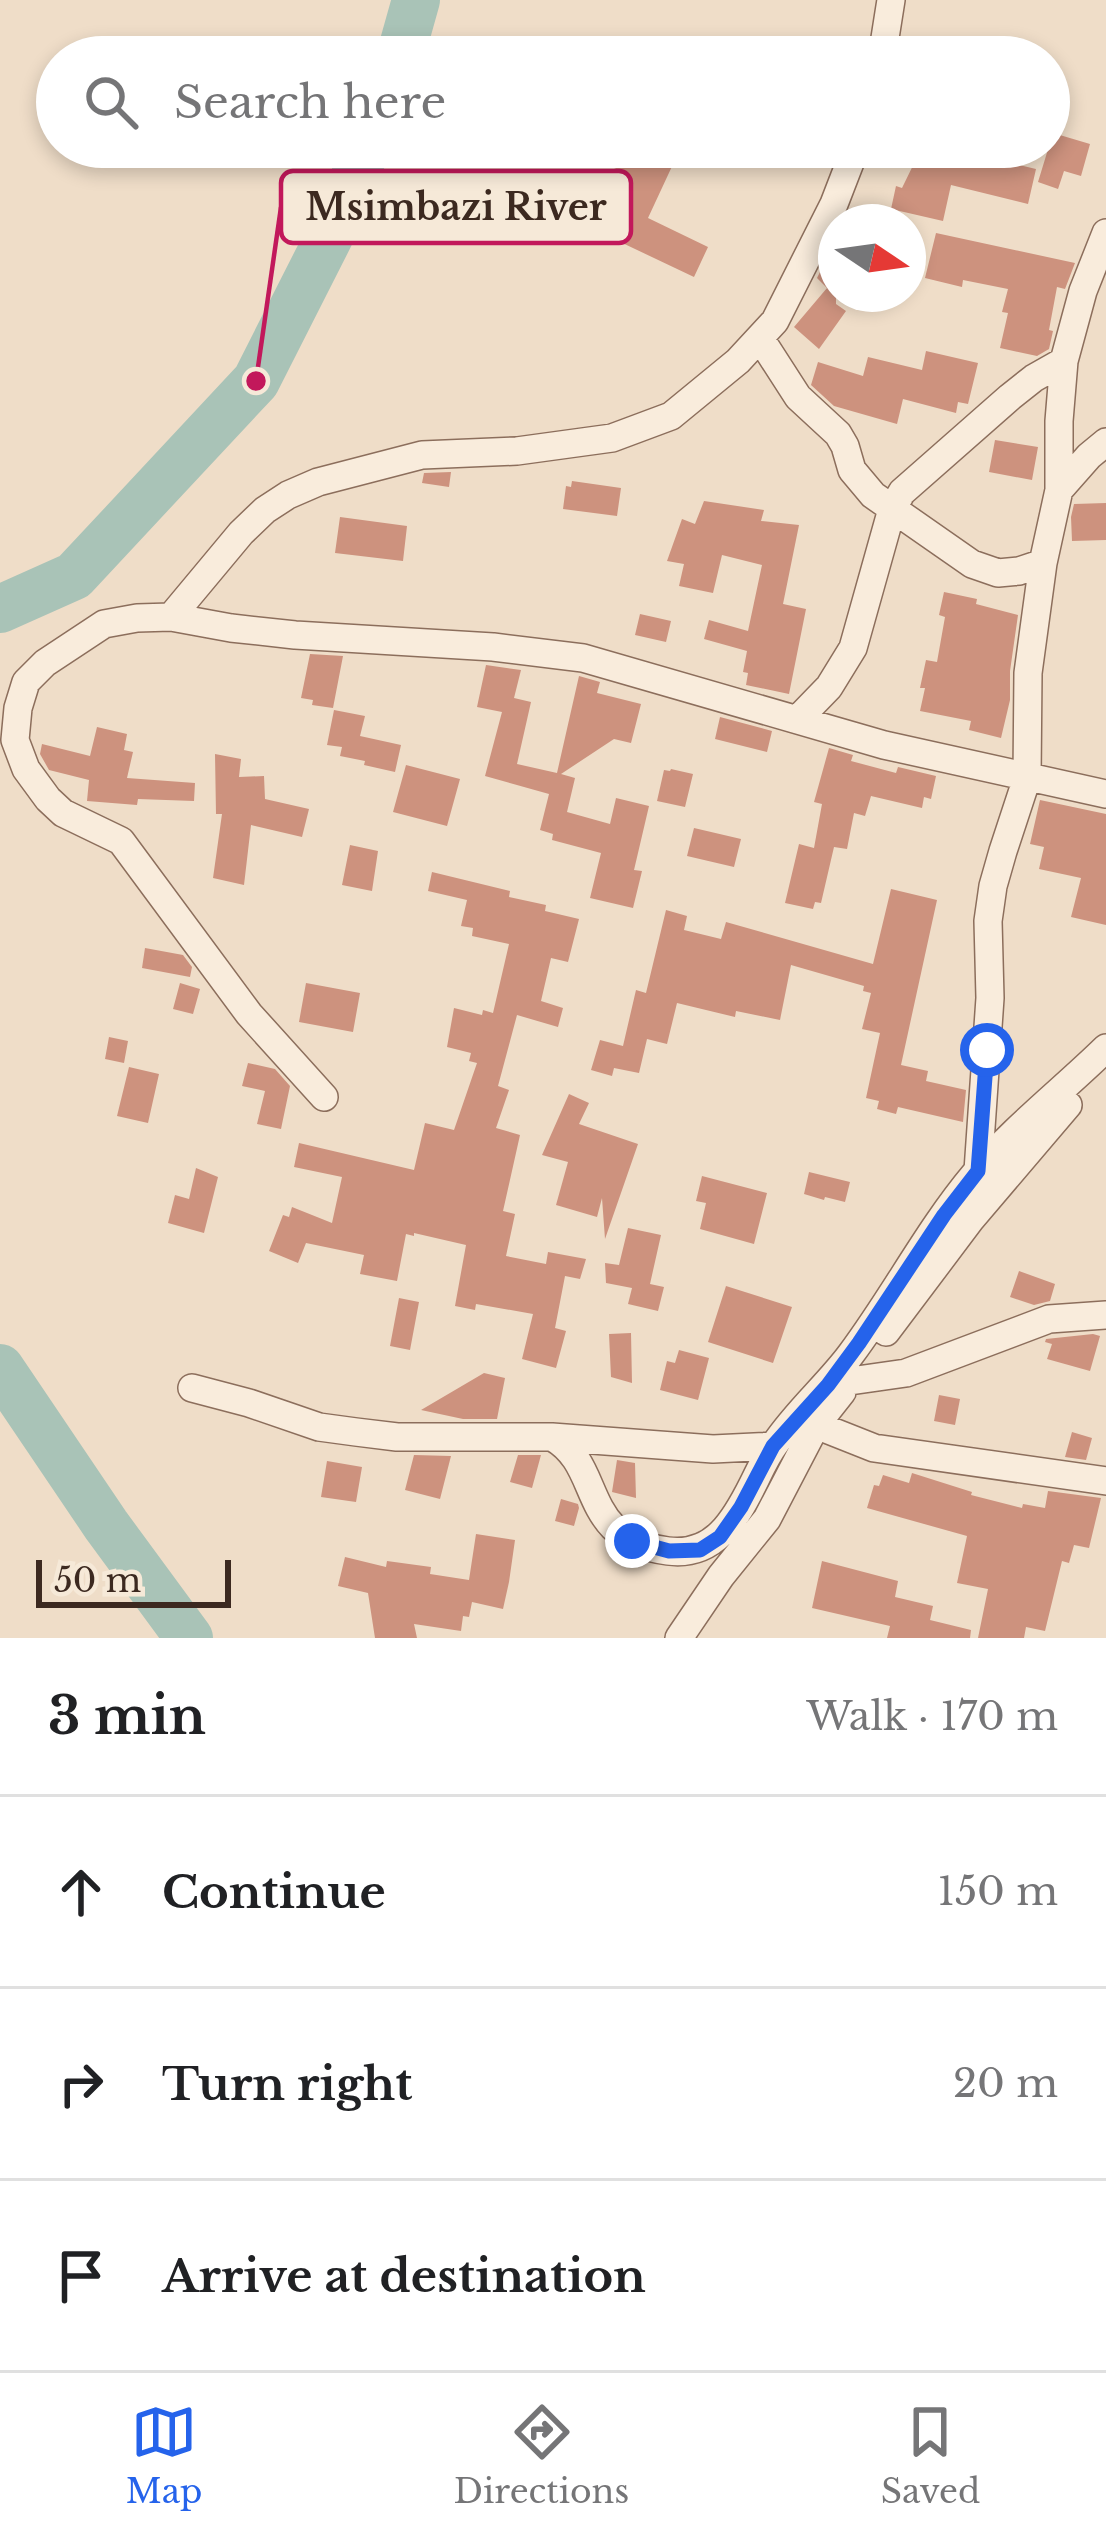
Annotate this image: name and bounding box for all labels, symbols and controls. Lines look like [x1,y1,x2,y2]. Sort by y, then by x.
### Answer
search box [36,36,1070,168]
icon: search [78,69,144,135]
text: Search here [174,74,446,130]
callout: Msimbazi River [281,171,631,243]
text: Msimbazi River [305,185,607,230]
north arrow [818,204,926,312]
route start [960,1023,1014,1077]
route end [605,1514,659,1568]
scale bar [36,1554,231,1607]
text: 50 m [54,1560,141,1601]
text: 3 min [48,1685,206,1748]
text: Walk · 170 m [806,1692,1058,1741]
icon: ahead [48,1859,114,1925]
text: Continue [162,1864,386,1920]
text: 150 m [938,1867,1058,1916]
icon: right [48,2051,114,2117]
text: Turn right [162,2056,412,2112]
text: 20 m [953,2059,1058,2108]
icon: arrive [48,2243,114,2309]
text: Arrive at destination [162,2248,646,2304]
tab: Map [126,2399,202,2512]
tab: Directions [454,2399,629,2512]
tab: Saved [881,2399,980,2512]

